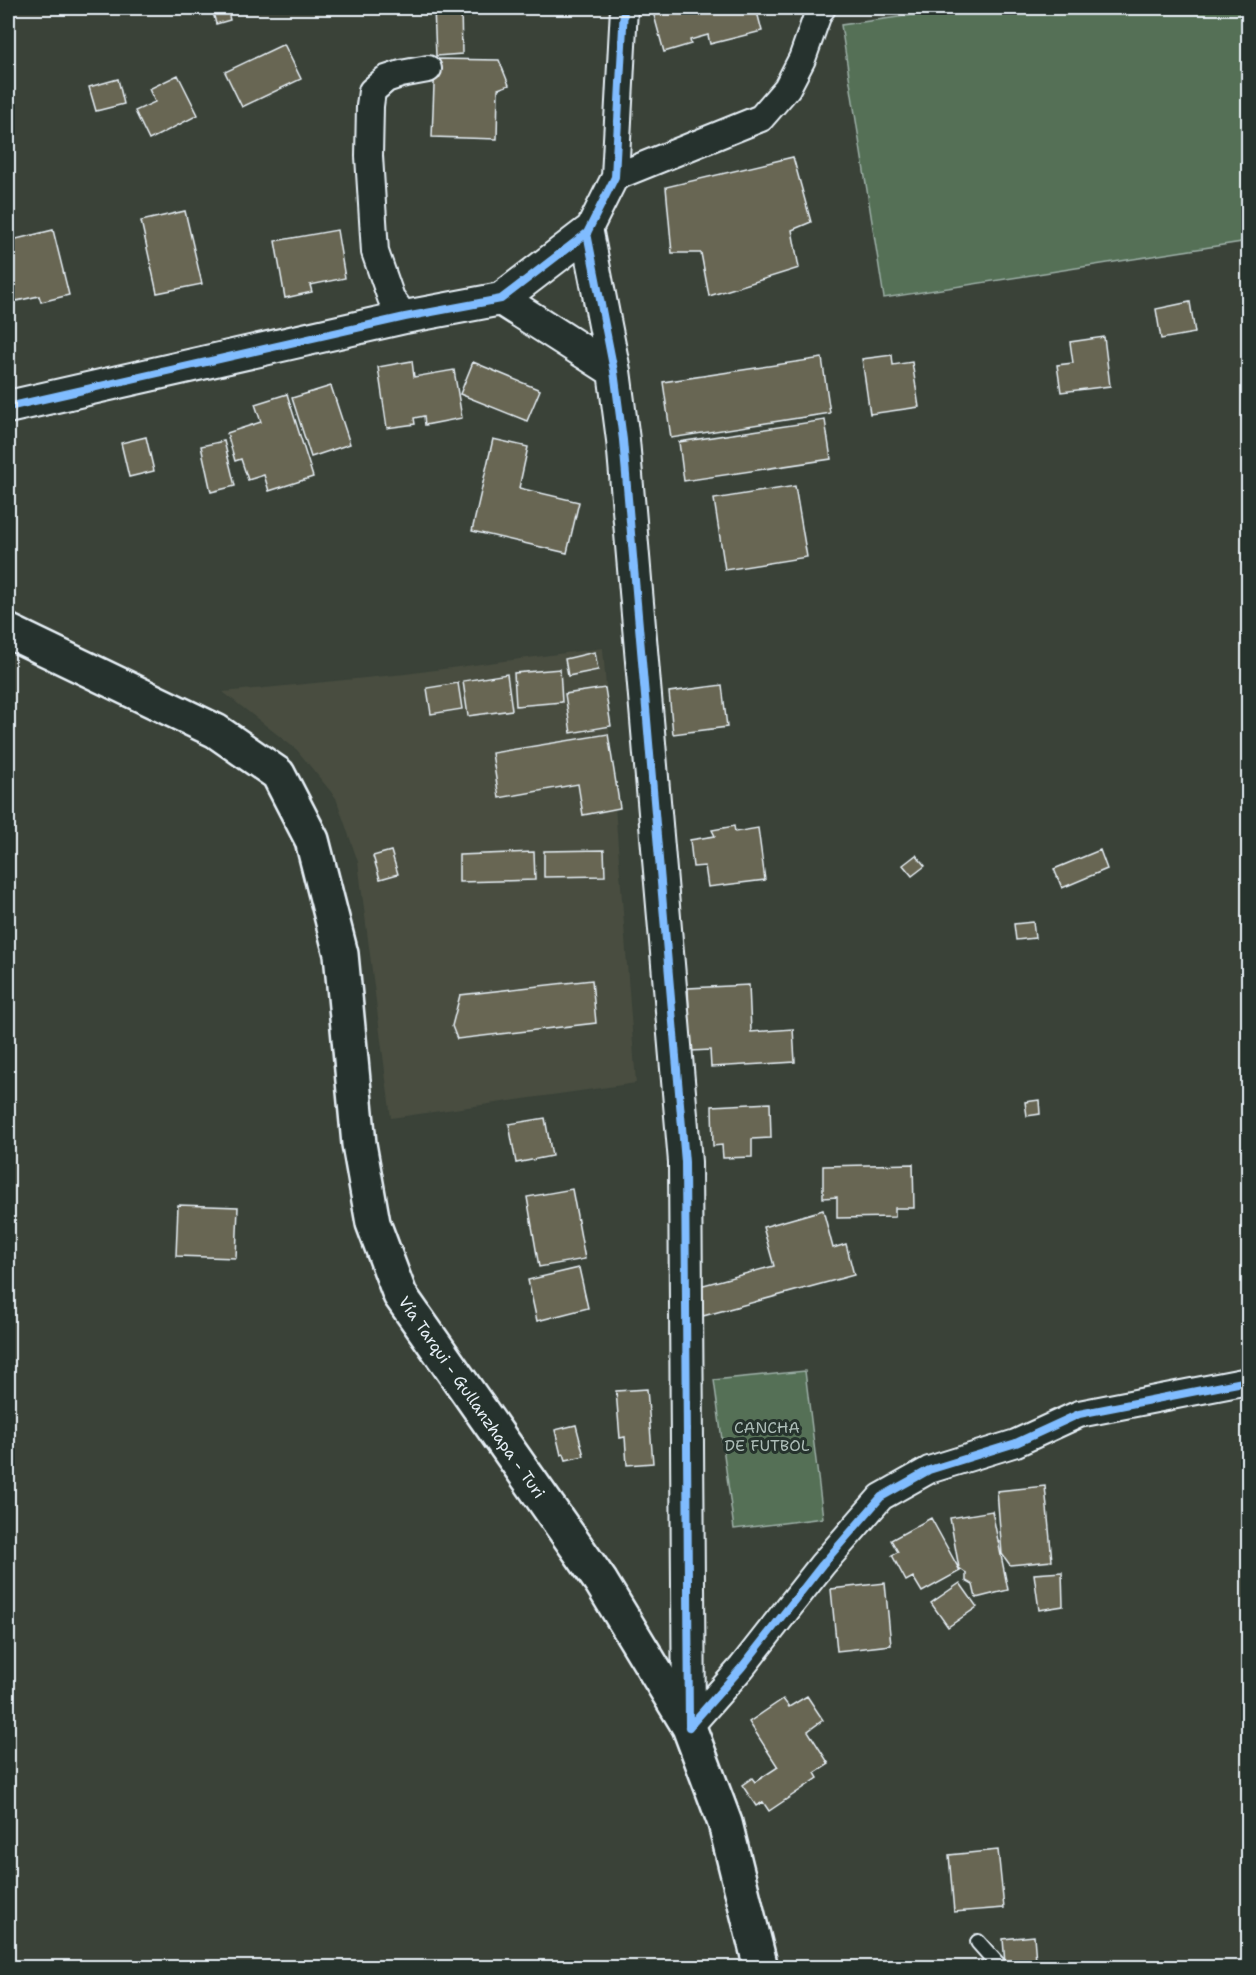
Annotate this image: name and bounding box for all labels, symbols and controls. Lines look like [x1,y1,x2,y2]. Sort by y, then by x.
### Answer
street label: Vía Tarqui - Gullanzhapa - Turi [394,1292,550,1502]
park label: CANCHA DE FUTBOL [724,1417,810,1456]

